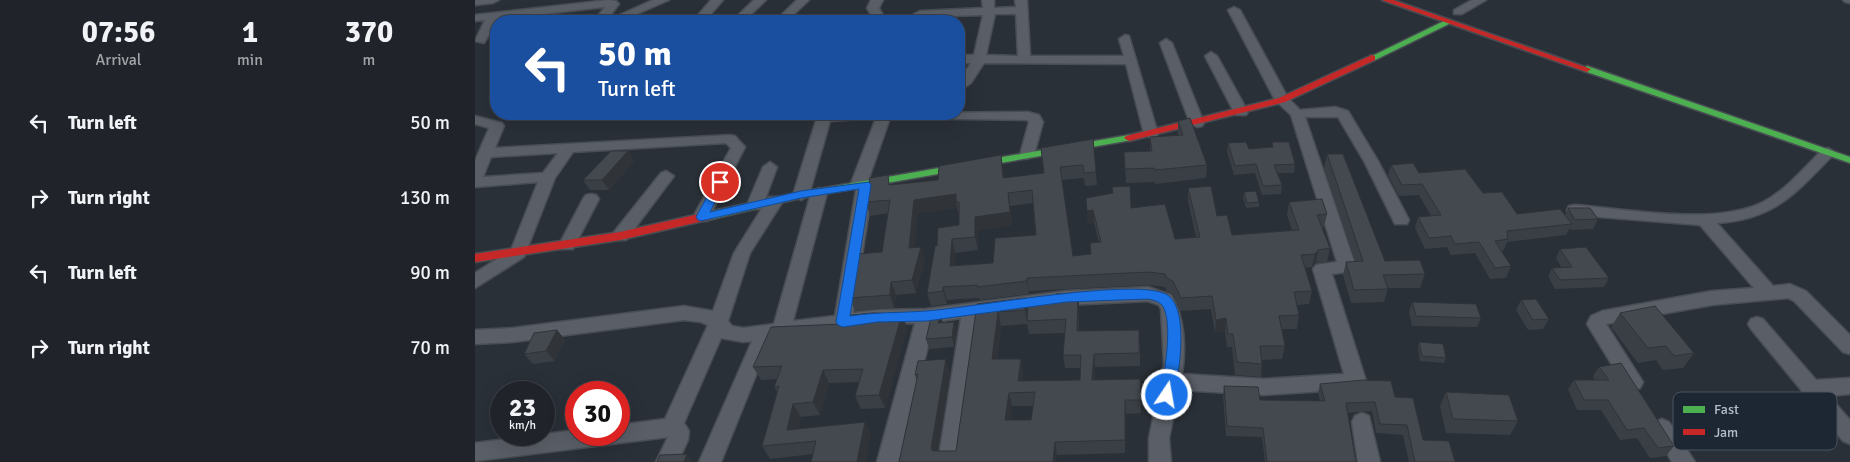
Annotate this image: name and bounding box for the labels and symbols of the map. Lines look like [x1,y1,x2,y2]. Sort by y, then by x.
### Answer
pin [699,161,741,203]
position arrow [1140,368,1192,420]
speed limit sign: 30 [565,381,630,446]
legend [1673,392,1837,450]
text: Fast [1714,401,1739,418]
text: Jam [1714,424,1738,441]

